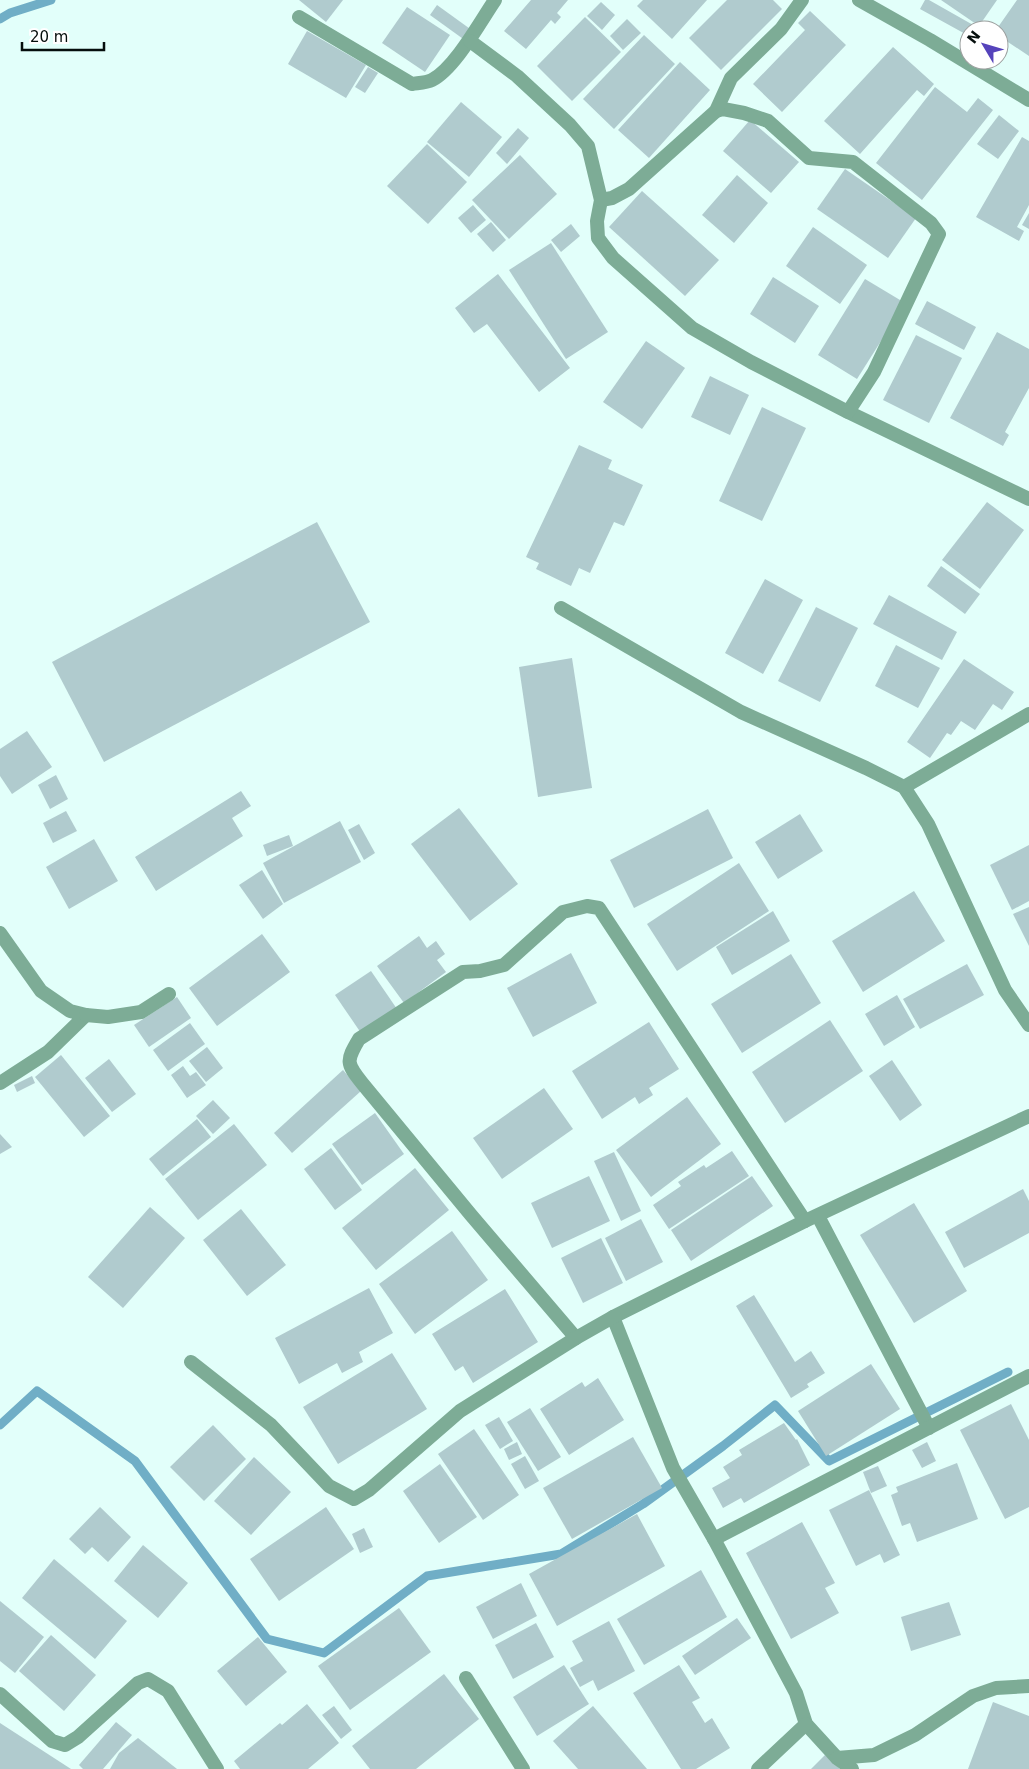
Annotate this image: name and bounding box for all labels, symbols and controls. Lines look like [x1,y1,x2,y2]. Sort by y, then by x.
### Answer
scale bar [22,20,105,52]
north arrow [959,20,1009,70]
text: N [964,27,984,47]
text: 20 m [30,28,68,46]

